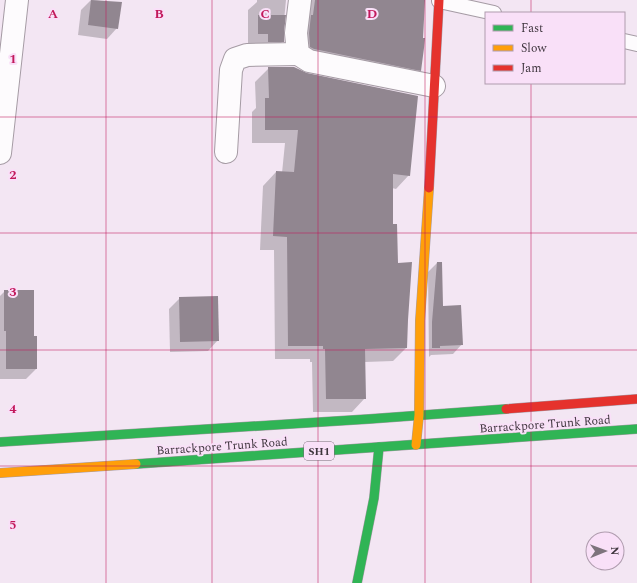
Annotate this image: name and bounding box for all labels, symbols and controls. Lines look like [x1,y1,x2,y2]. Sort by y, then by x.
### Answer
text: A [48,4,58,24]
text: B [154,4,164,24]
text: C [260,4,270,24]
text: D [367,4,377,24]
legend [485,12,625,84]
text: Fast [521,19,543,38]
text: Slow [521,39,547,58]
text: 1 [9,49,17,69]
text: Jam [521,59,542,78]
text: 2 [9,165,17,185]
text: 3 [9,282,17,302]
text: 4 [9,399,17,419]
street label: Barrackpore Trunk Road [479,410,612,439]
street label: Barrackpore Trunk Road [156,432,289,461]
road number: SH1 [304,442,334,460]
text: 5 [9,515,17,535]
north arrow [585,531,625,571]
text: N [606,546,623,555]

